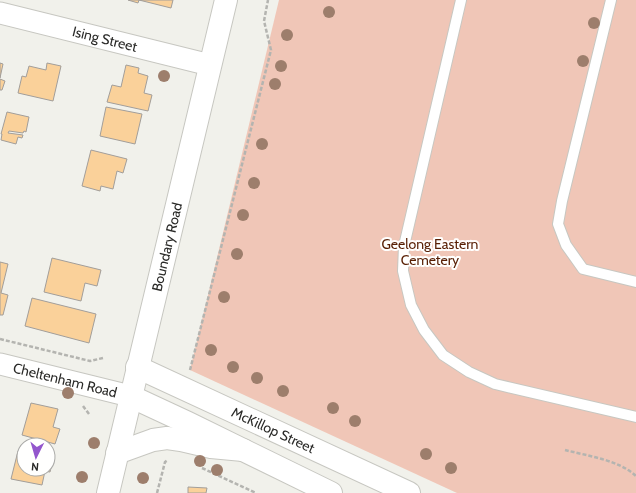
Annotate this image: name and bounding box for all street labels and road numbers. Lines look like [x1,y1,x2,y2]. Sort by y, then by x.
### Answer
street label: Ising Street [71,22,139,56]
street label: Boundary Road [148,201,186,293]
street label: Cheltenham Road [11,359,119,401]
street label: McKillop Street [229,403,318,457]

